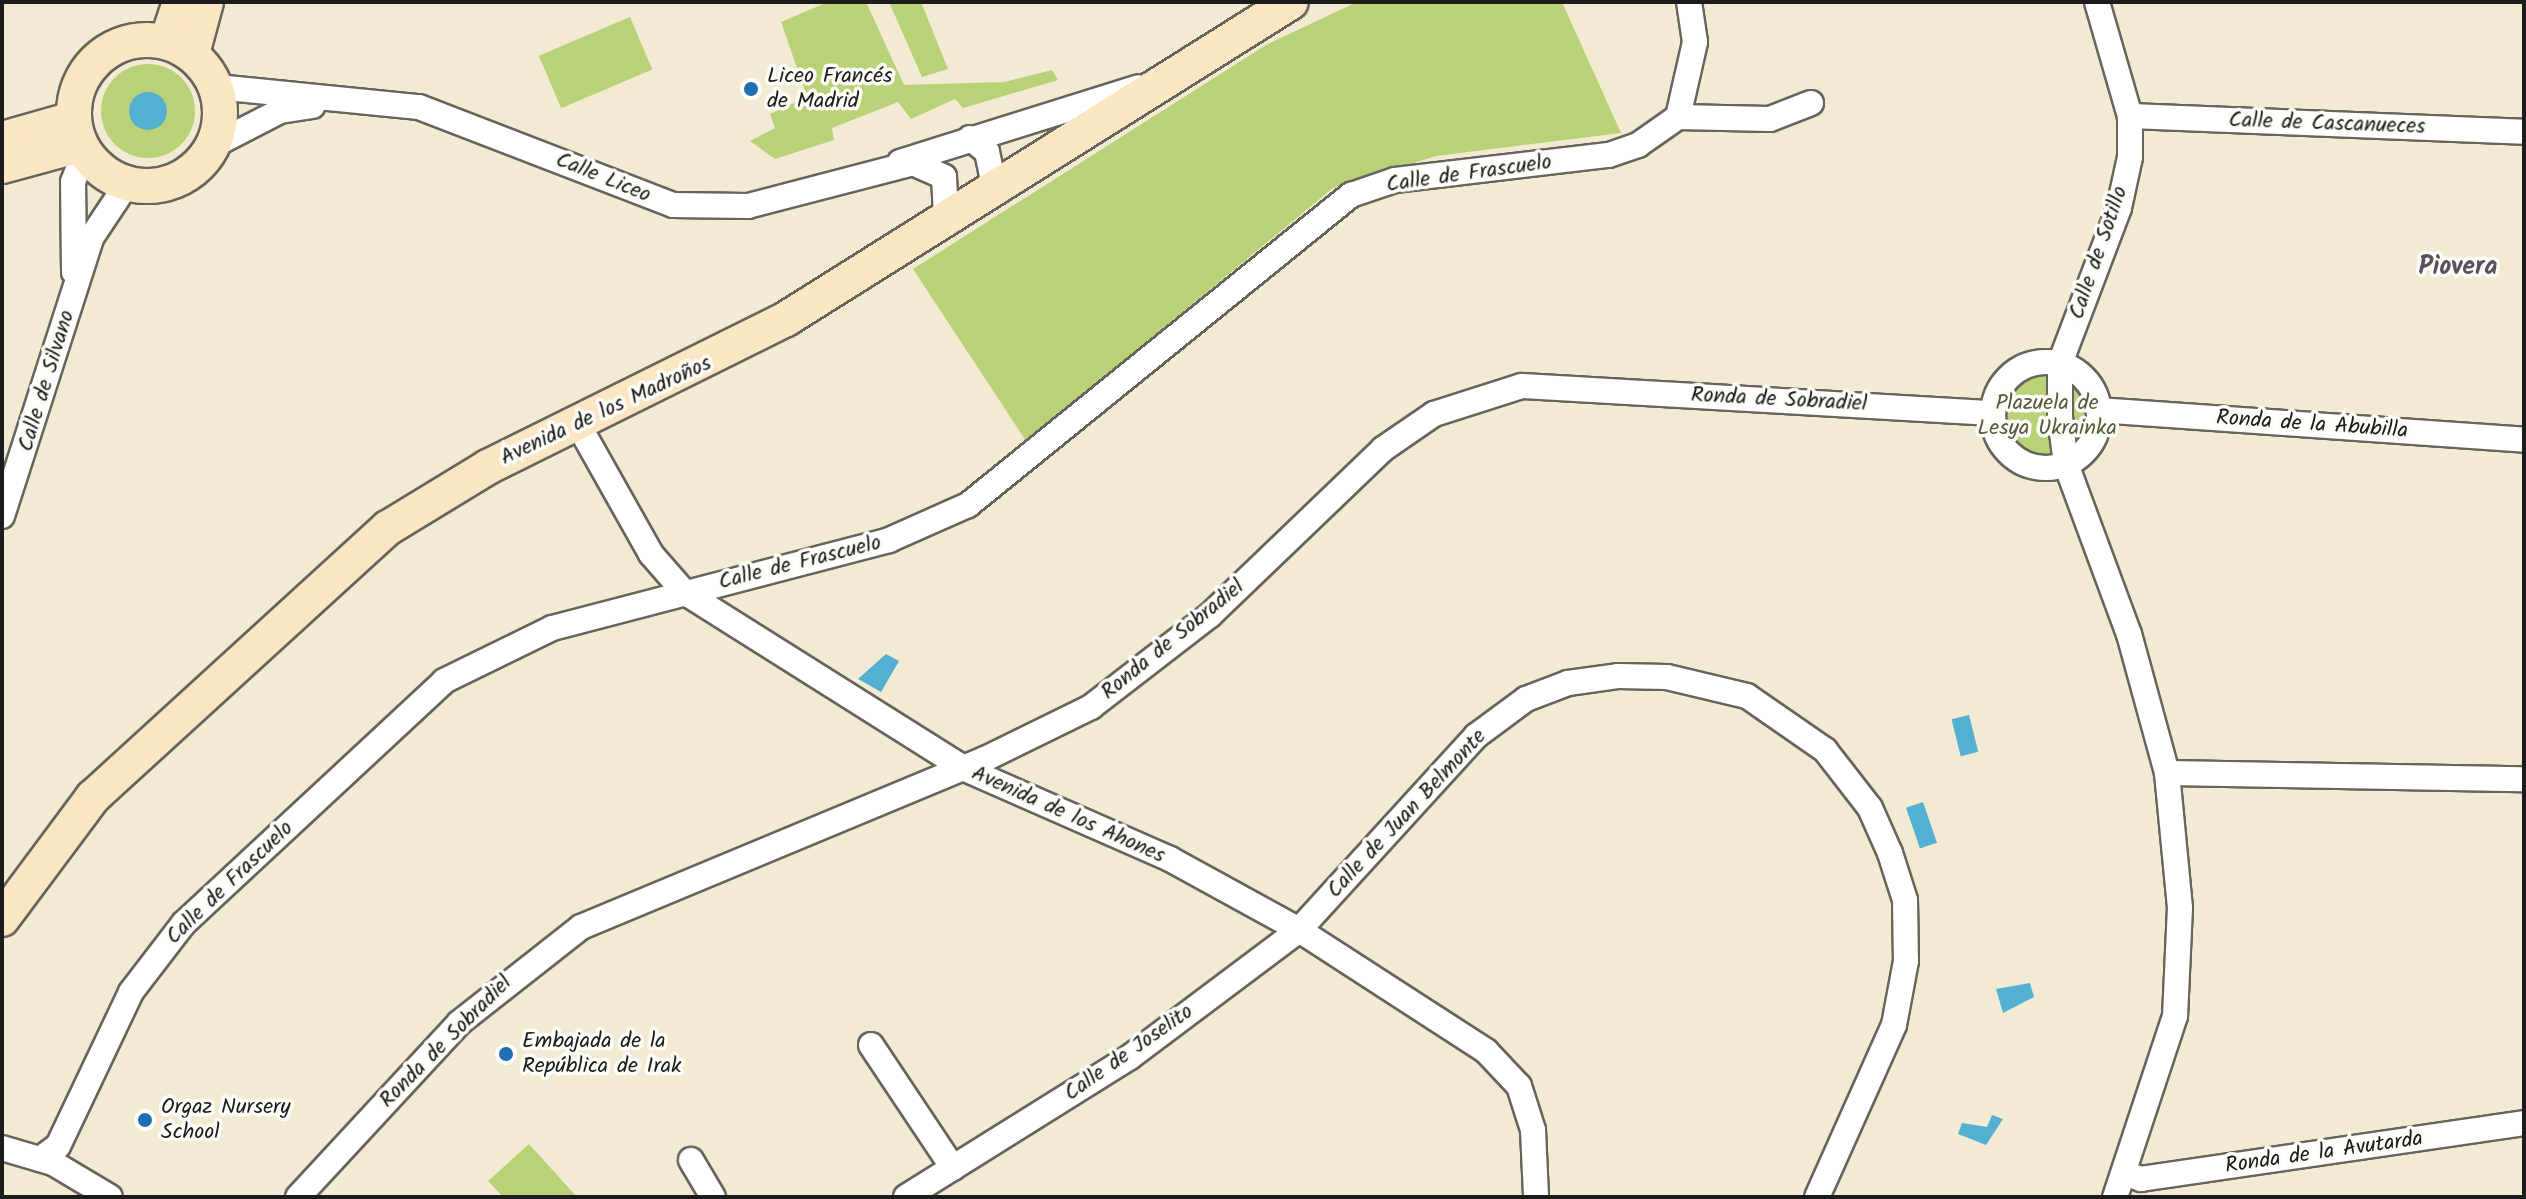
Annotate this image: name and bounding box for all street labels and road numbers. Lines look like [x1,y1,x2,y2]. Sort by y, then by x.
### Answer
street label: Calle de Cascanueces [2228,107,2426,141]
street label: Calle Liceo [552,147,654,209]
street label: Calle de Frascuelo [1385,149,1553,199]
street label: Calle de Sotillo [2064,183,2134,323]
street label: Calle de Silvano [13,307,81,455]
street label: Avenida de los Madroños [496,350,716,472]
street label: Ronda de Sobradiel [1690,382,1868,418]
street label: Ronda de la Abubilla [2215,405,2409,445]
street label: Calle de Frascuelo [716,530,884,596]
street label: Ronda de Sobradiel [1096,574,1250,706]
street label: Calle de Juan Belmonte [1322,724,1492,904]
street label: Avenida de los Ahones [967,760,1169,870]
street label: Calle de Frascuelo [161,816,299,950]
street label: Ronda de Sobradiel [374,970,518,1114]
street label: Calle de Joselito [1059,999,1199,1107]
street label: Ronda de la Avutarda [2223,1126,2425,1180]

